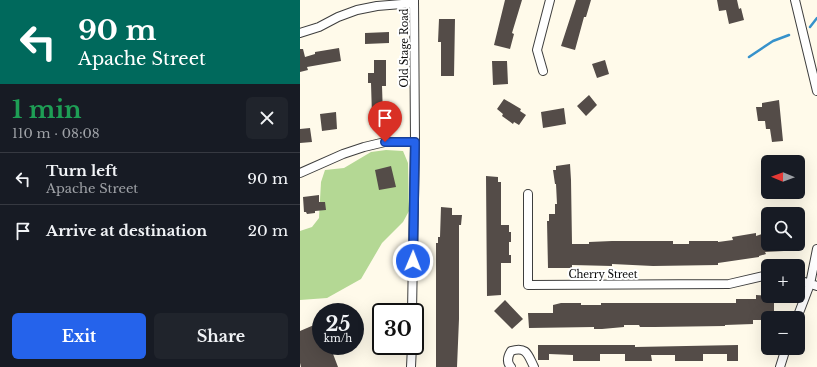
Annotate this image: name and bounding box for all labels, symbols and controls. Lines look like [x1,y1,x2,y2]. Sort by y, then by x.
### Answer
street label: Old Stage Road [398,8,411,88]
text: 90 m [78,13,156,48]
icon: left [12,16,64,68]
text: Apache Street [78,48,206,70]
text: 1 min [12,95,82,124]
button: close [246,97,288,139]
pin [368,101,402,142]
icon: arrive [374,107,396,129]
text: 110 m · 08:08 [12,125,100,142]
north arrow [761,155,805,199]
map controls [761,155,805,355]
text: Turn left [46,161,117,180]
icon: left [12,168,34,190]
text: 90 m [247,169,288,188]
text: Apache Street [46,180,138,197]
button: search [761,207,805,251]
icon: arrive [12,220,34,242]
text: Arrive at destination [46,221,207,240]
text: 20 m [248,221,288,240]
position arrow [392,240,434,282]
button: + [761,259,805,303]
street label: Cherry Street [568,268,638,281]
speed limit sign: 30 [372,303,424,355]
button: − [761,311,805,355]
text: 25 [326,312,350,336]
button: Exit [12,313,146,359]
button: Share [154,313,288,359]
text: km/h [324,332,352,345]

